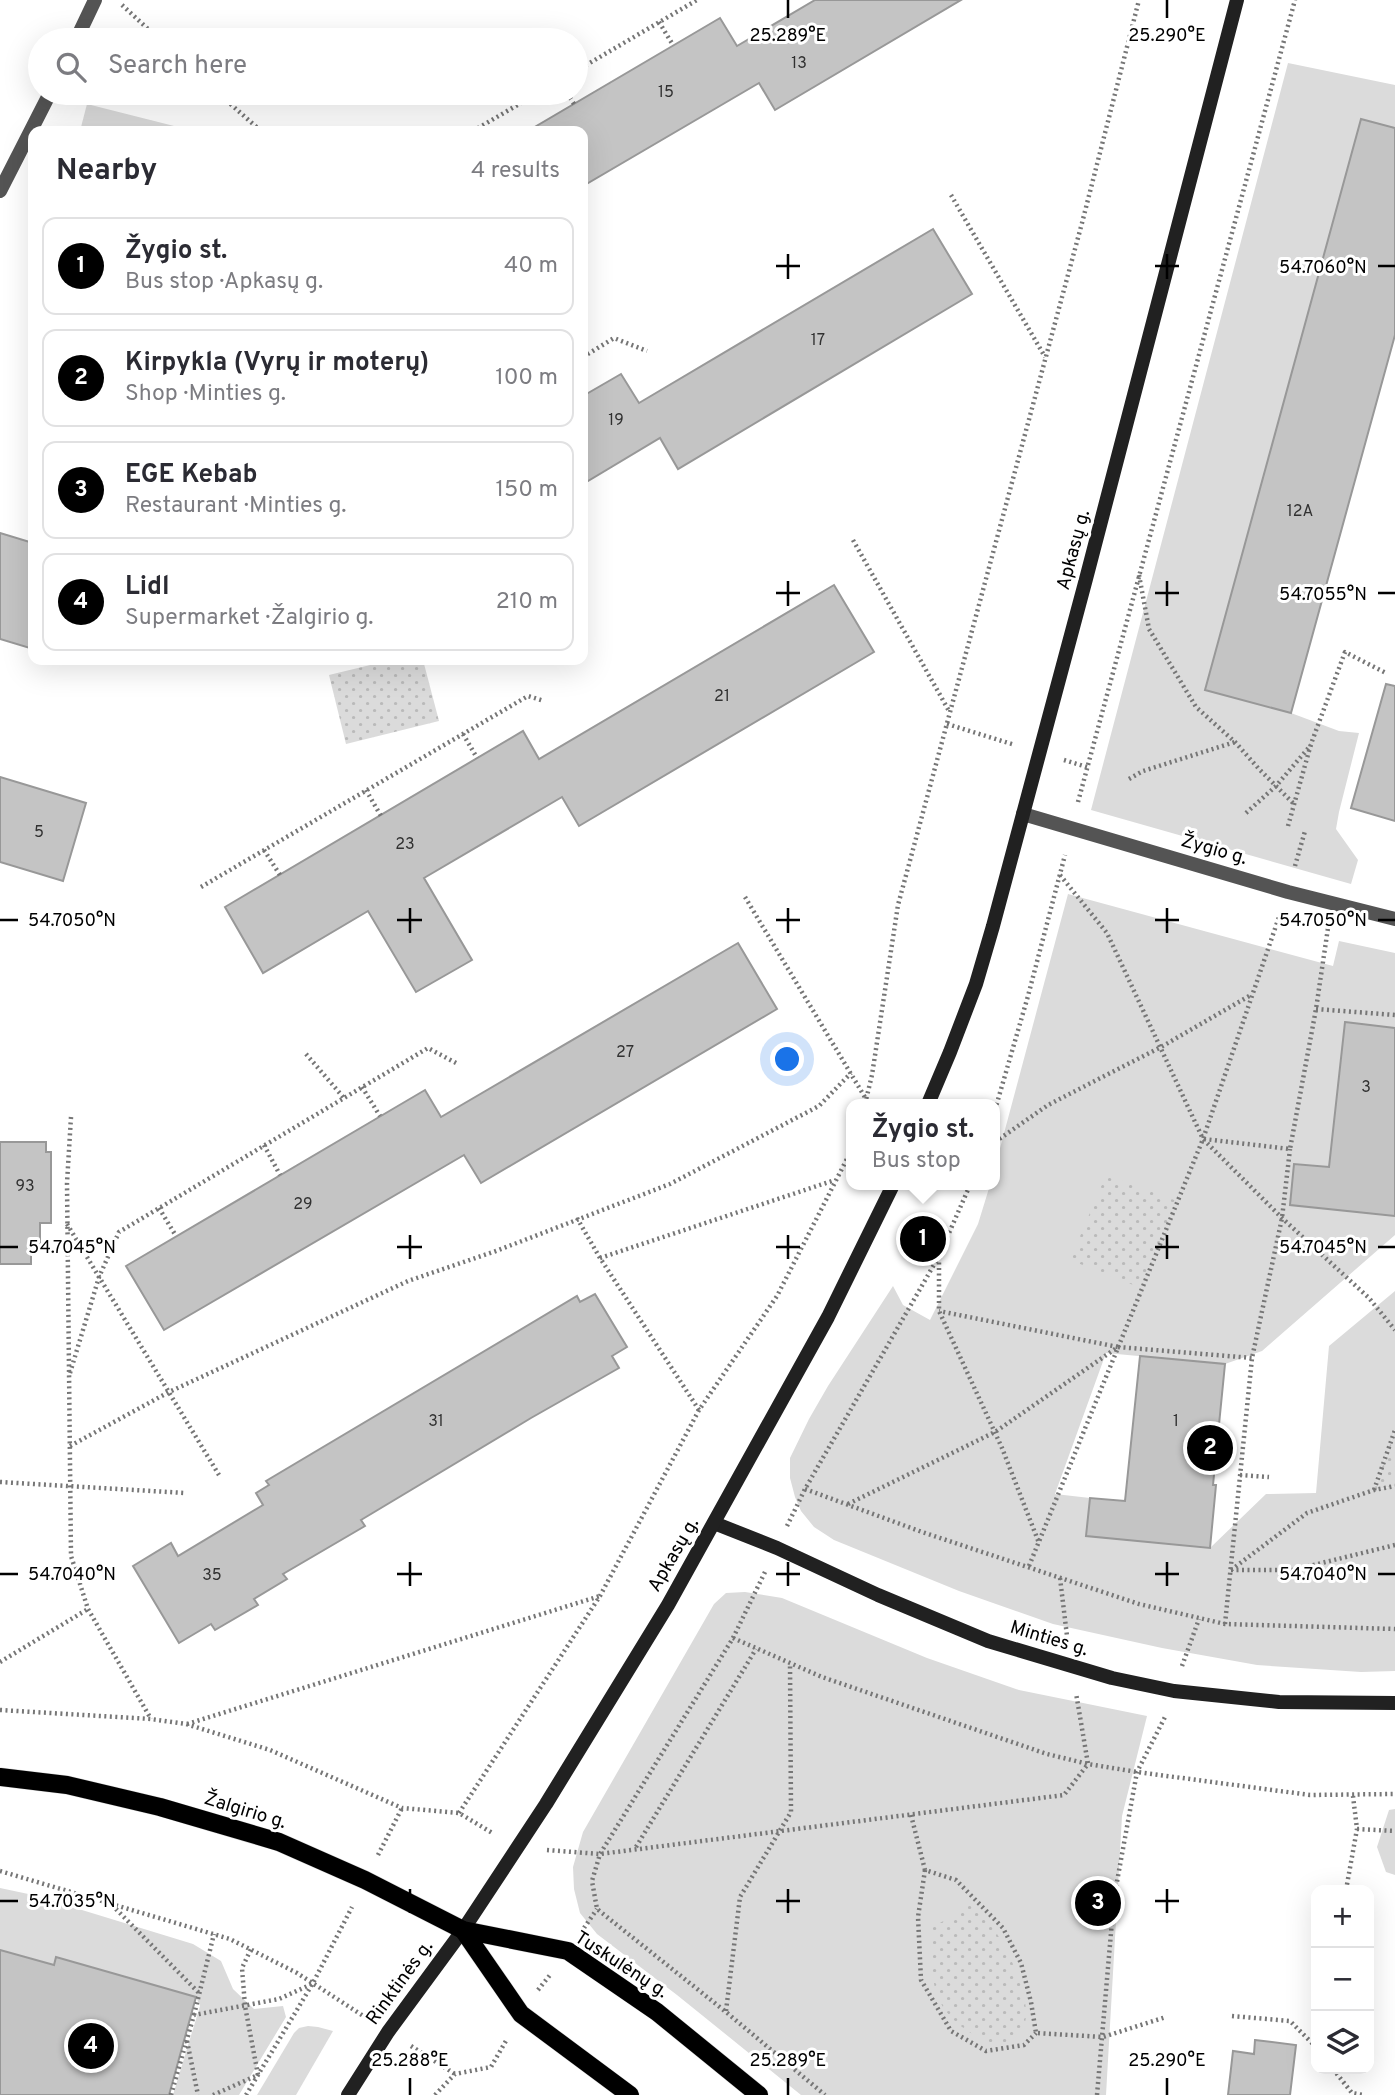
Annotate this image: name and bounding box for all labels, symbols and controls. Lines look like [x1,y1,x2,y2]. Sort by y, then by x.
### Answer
text: 25.289°E [750,25,826,48]
text: 25.290°E [1128,25,1206,48]
search box [28,28,588,105]
icon: search [52,48,90,86]
text: Search here [108,50,247,83]
house number: 13 [791,54,807,74]
house number: 15 [658,83,674,103]
text: Nearby [56,153,157,190]
text: 4 results [471,157,560,186]
text: Žygio st. [125,235,227,268]
text: 1 [76,252,86,281]
text: 40 m [504,252,558,281]
text: 54.7060°N [1279,257,1367,280]
text: Bus stop · Apkasų g. [125,268,323,297]
house number: 17 [811,331,825,351]
text: Kirpykla (Vyrų ir moterų) [125,347,429,380]
text: 2 [74,364,88,393]
text: 100 m [495,364,558,393]
text: Shop · Minties g. [125,380,286,409]
house number: 19 [608,411,624,431]
text: EGE Kebab [125,459,258,492]
text: 3 [74,476,88,505]
text: 150 m [496,476,558,505]
text: Restaurant · Minties g. [125,492,347,521]
house number: 12A [1287,502,1313,522]
street label: Apkasų g. [1052,507,1096,593]
text: Lidl [125,571,170,604]
text: 54.7055°N [1279,584,1367,607]
text: 4 [74,588,88,617]
text: 210 m [496,588,558,617]
text: Supermarket · Žalgirio g. [125,604,374,633]
house number: 21 [714,687,730,707]
house number: 5 [34,823,44,843]
street label: Žygio g. [1178,828,1250,871]
house number: 23 [395,835,415,855]
text: 54.7050°N [28,910,116,933]
text: 54.7050°N [1279,910,1367,933]
your location [770,1042,804,1076]
house number: 27 [616,1043,634,1063]
house number: 3 [1361,1078,1371,1098]
popup [846,1099,1000,1190]
text: Žygio st. [872,1114,974,1147]
text: Bus stop [872,1147,961,1176]
house number: 93 [15,1177,35,1197]
house number: 29 [293,1195,313,1215]
pin: 1 [900,1213,946,1265]
text: 54.7045°N [28,1237,116,1260]
text: 54.7045°N [1279,1237,1367,1260]
house number: 31 [428,1412,444,1432]
house number: 1 [1173,1412,1179,1432]
pin: 2 [1187,1422,1233,1474]
street label: Apkasų g. [643,1513,705,1597]
text: 54.7040°N [28,1564,116,1587]
text: 54.7040°N [1279,1564,1367,1587]
house number: 35 [202,1566,222,1586]
street label: Minties g. [1007,1616,1091,1662]
street label: Žalgirio g. [201,1786,289,1835]
pin: 3 [1075,1877,1121,1929]
map controls [1311,1885,1374,2074]
button: + [1311,1885,1374,1948]
text: 54.7035°N [28,1891,116,1914]
street label: Tuskulėnų g. [570,1926,672,2004]
street label: Rinktinės g. [361,1936,439,2030]
button: − [1311,1948,1374,2011]
button: layers [1311,2011,1374,2074]
pin: 4 [68,2020,114,2072]
text: 25.288°E [371,2050,449,2073]
text: 25.289°E [750,2050,826,2073]
text: 25.290°E [1128,2050,1206,2073]

